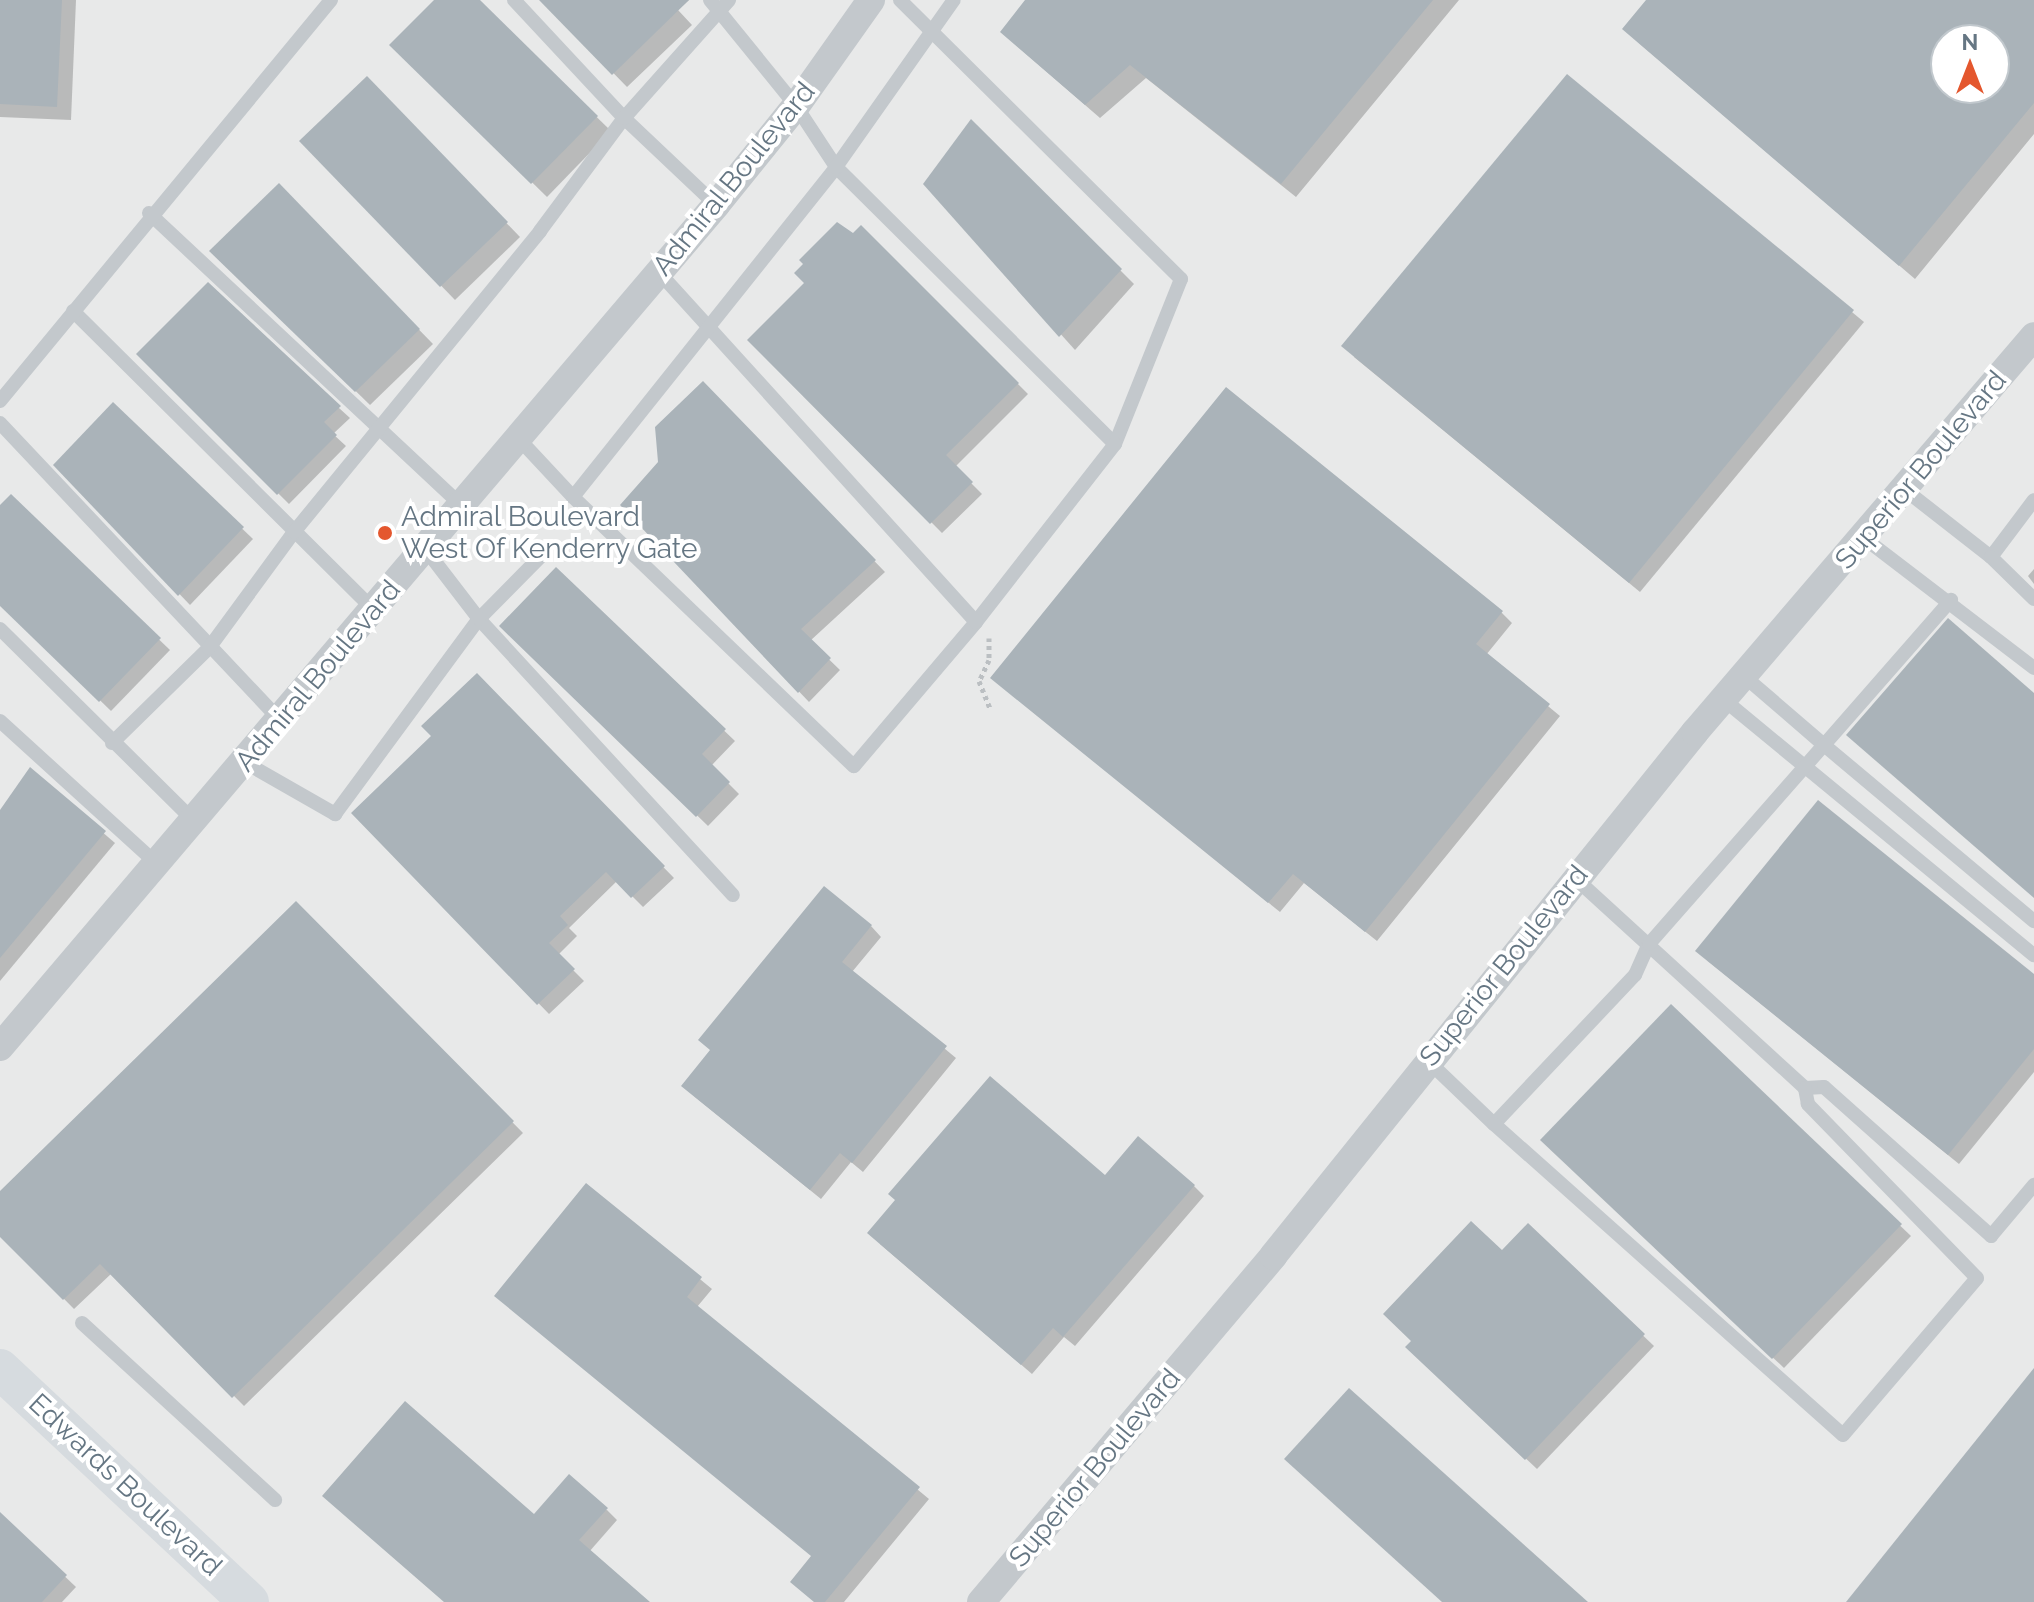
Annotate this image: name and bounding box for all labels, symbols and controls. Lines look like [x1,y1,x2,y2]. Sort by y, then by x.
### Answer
north arrow [1930,24,2010,104]
text: N [1962,29,1978,55]
street label: Admiral Boulevard [645,75,823,283]
street label: Superior Boulevard [1828,364,2014,576]
place label: Admiral Boulevard West Of Kenderry Gate [401,500,699,566]
marker: Admiral Boulevard West Of Kenderry Gate [376,524,394,542]
street label: Admiral Boulevard [228,573,408,779]
street label: Superior Boulevard [1413,859,1595,1073]
street label: Superior Boulevard [1002,1362,1188,1574]
street label: Edwards Boulevard [22,1387,228,1583]

